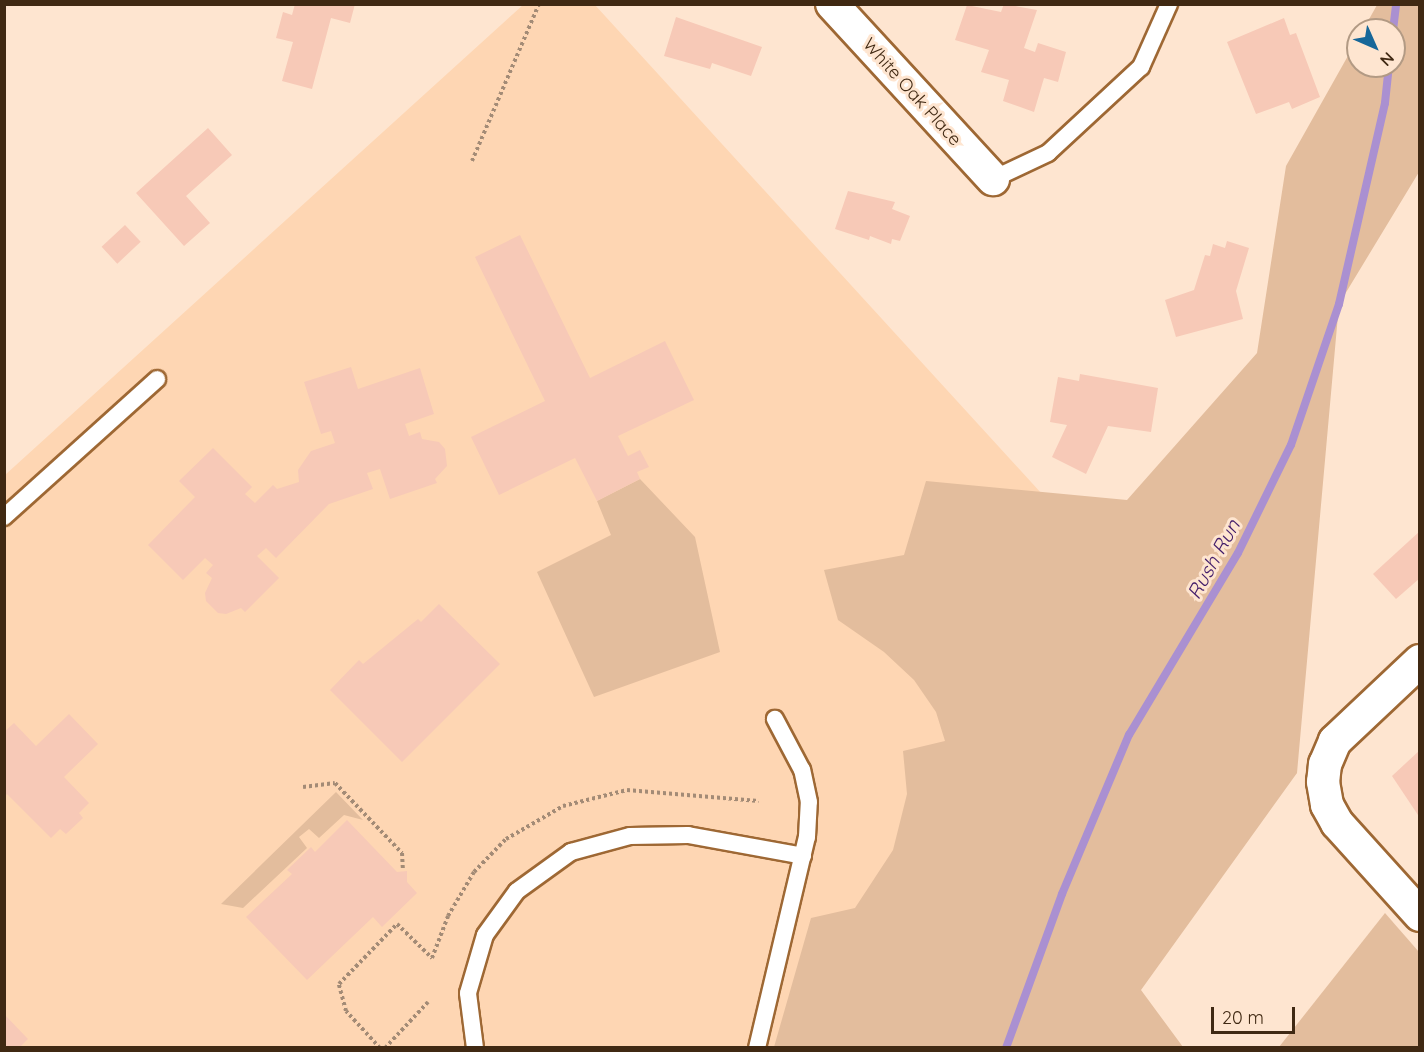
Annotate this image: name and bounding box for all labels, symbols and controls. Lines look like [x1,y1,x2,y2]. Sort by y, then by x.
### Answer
north arrow [1346,18,1406,78]
street label: White Oak Place [858,34,966,150]
text: N [1376,48,1399,71]
water label: Rush Run [1181,515,1245,603]
scale bar [1214,995,1298,1033]
text: 20 m [1222,1006,1264,1029]

